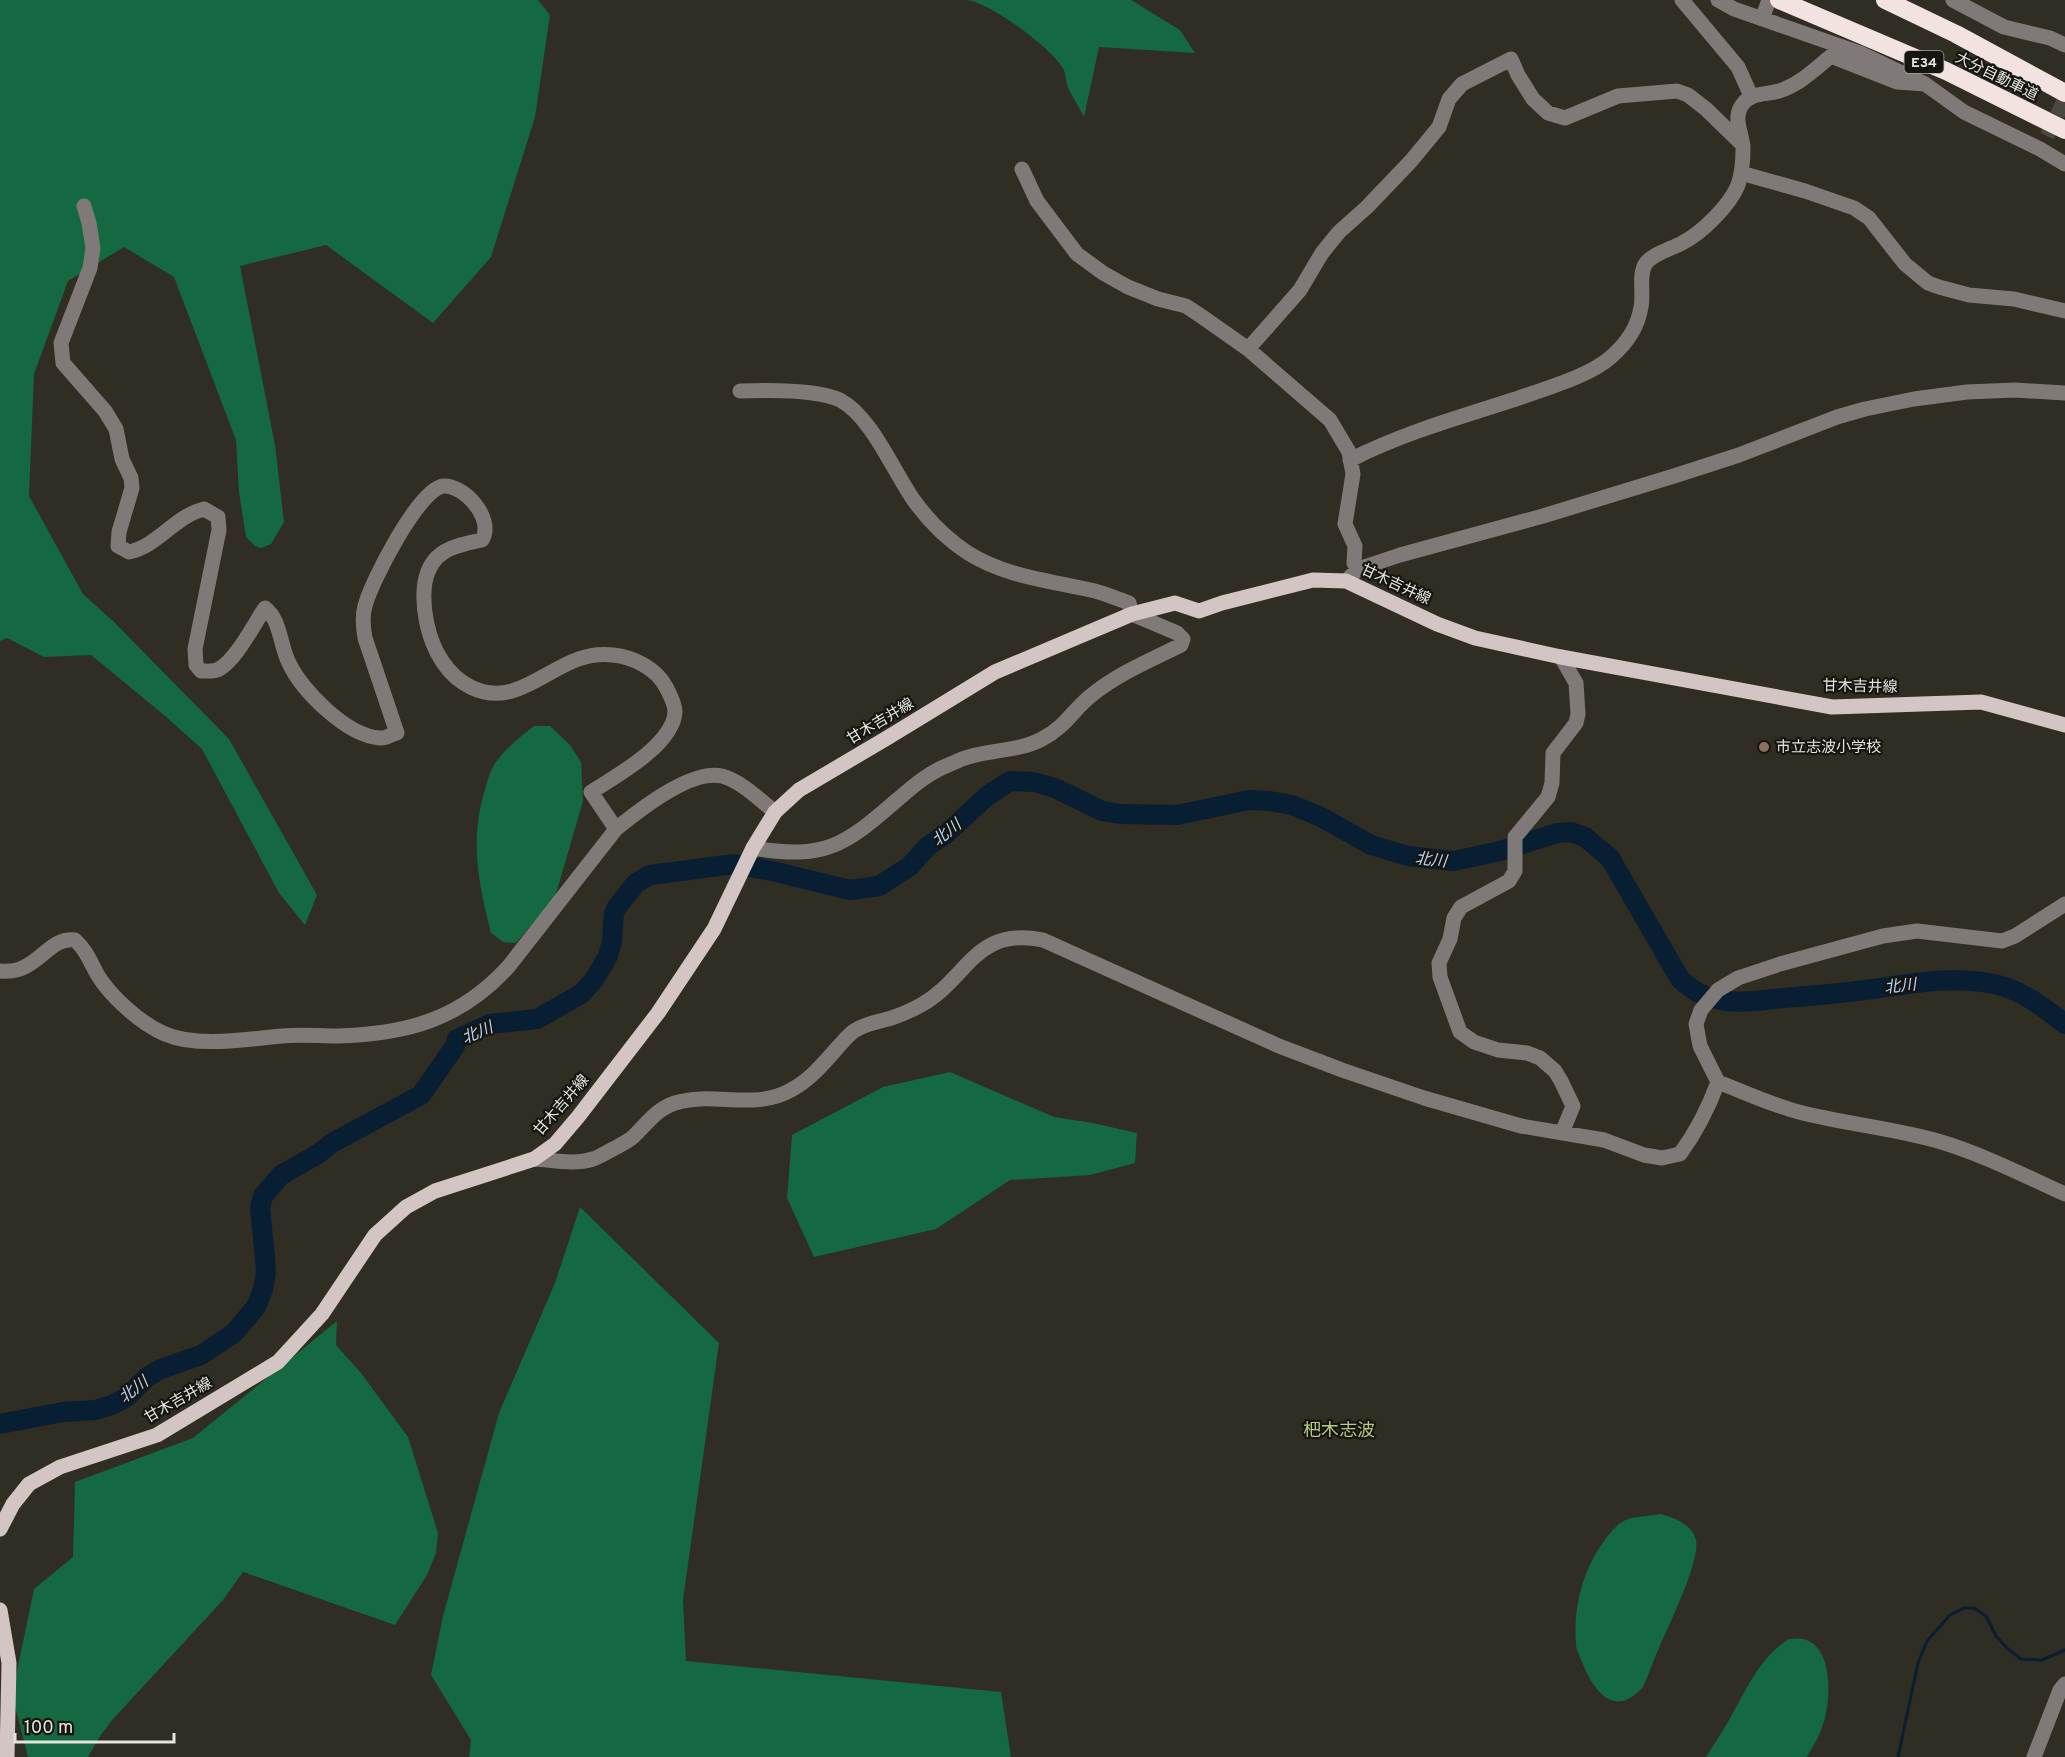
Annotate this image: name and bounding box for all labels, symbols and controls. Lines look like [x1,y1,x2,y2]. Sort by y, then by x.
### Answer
street label: 大分自動車道 [1952,49,2041,106]
road number: E34 [1904,51,1944,73]
street label: 甘木吉井線 [1357,560,1434,610]
street label: 甘木吉井線 [1822,676,1898,698]
street label: 甘木吉井線 [843,694,918,750]
place label: 市立志波小学校 [1776,739,1881,758]
marker: 市立志波小学校 [1757,740,1771,754]
water label: 北川 [929,814,968,851]
water label: 北川 [1414,849,1450,873]
water label: 北川 [1883,975,1919,999]
water label: 北川 [459,1018,498,1049]
street label: 甘木吉井線 [530,1071,594,1141]
water label: 北川 [115,1372,155,1408]
street label: 甘木吉井線 [141,1373,216,1428]
district label: 杷木志波 [1303,1420,1375,1443]
scale bar [15,1706,174,1744]
text: 100 m [24,1717,73,1740]

